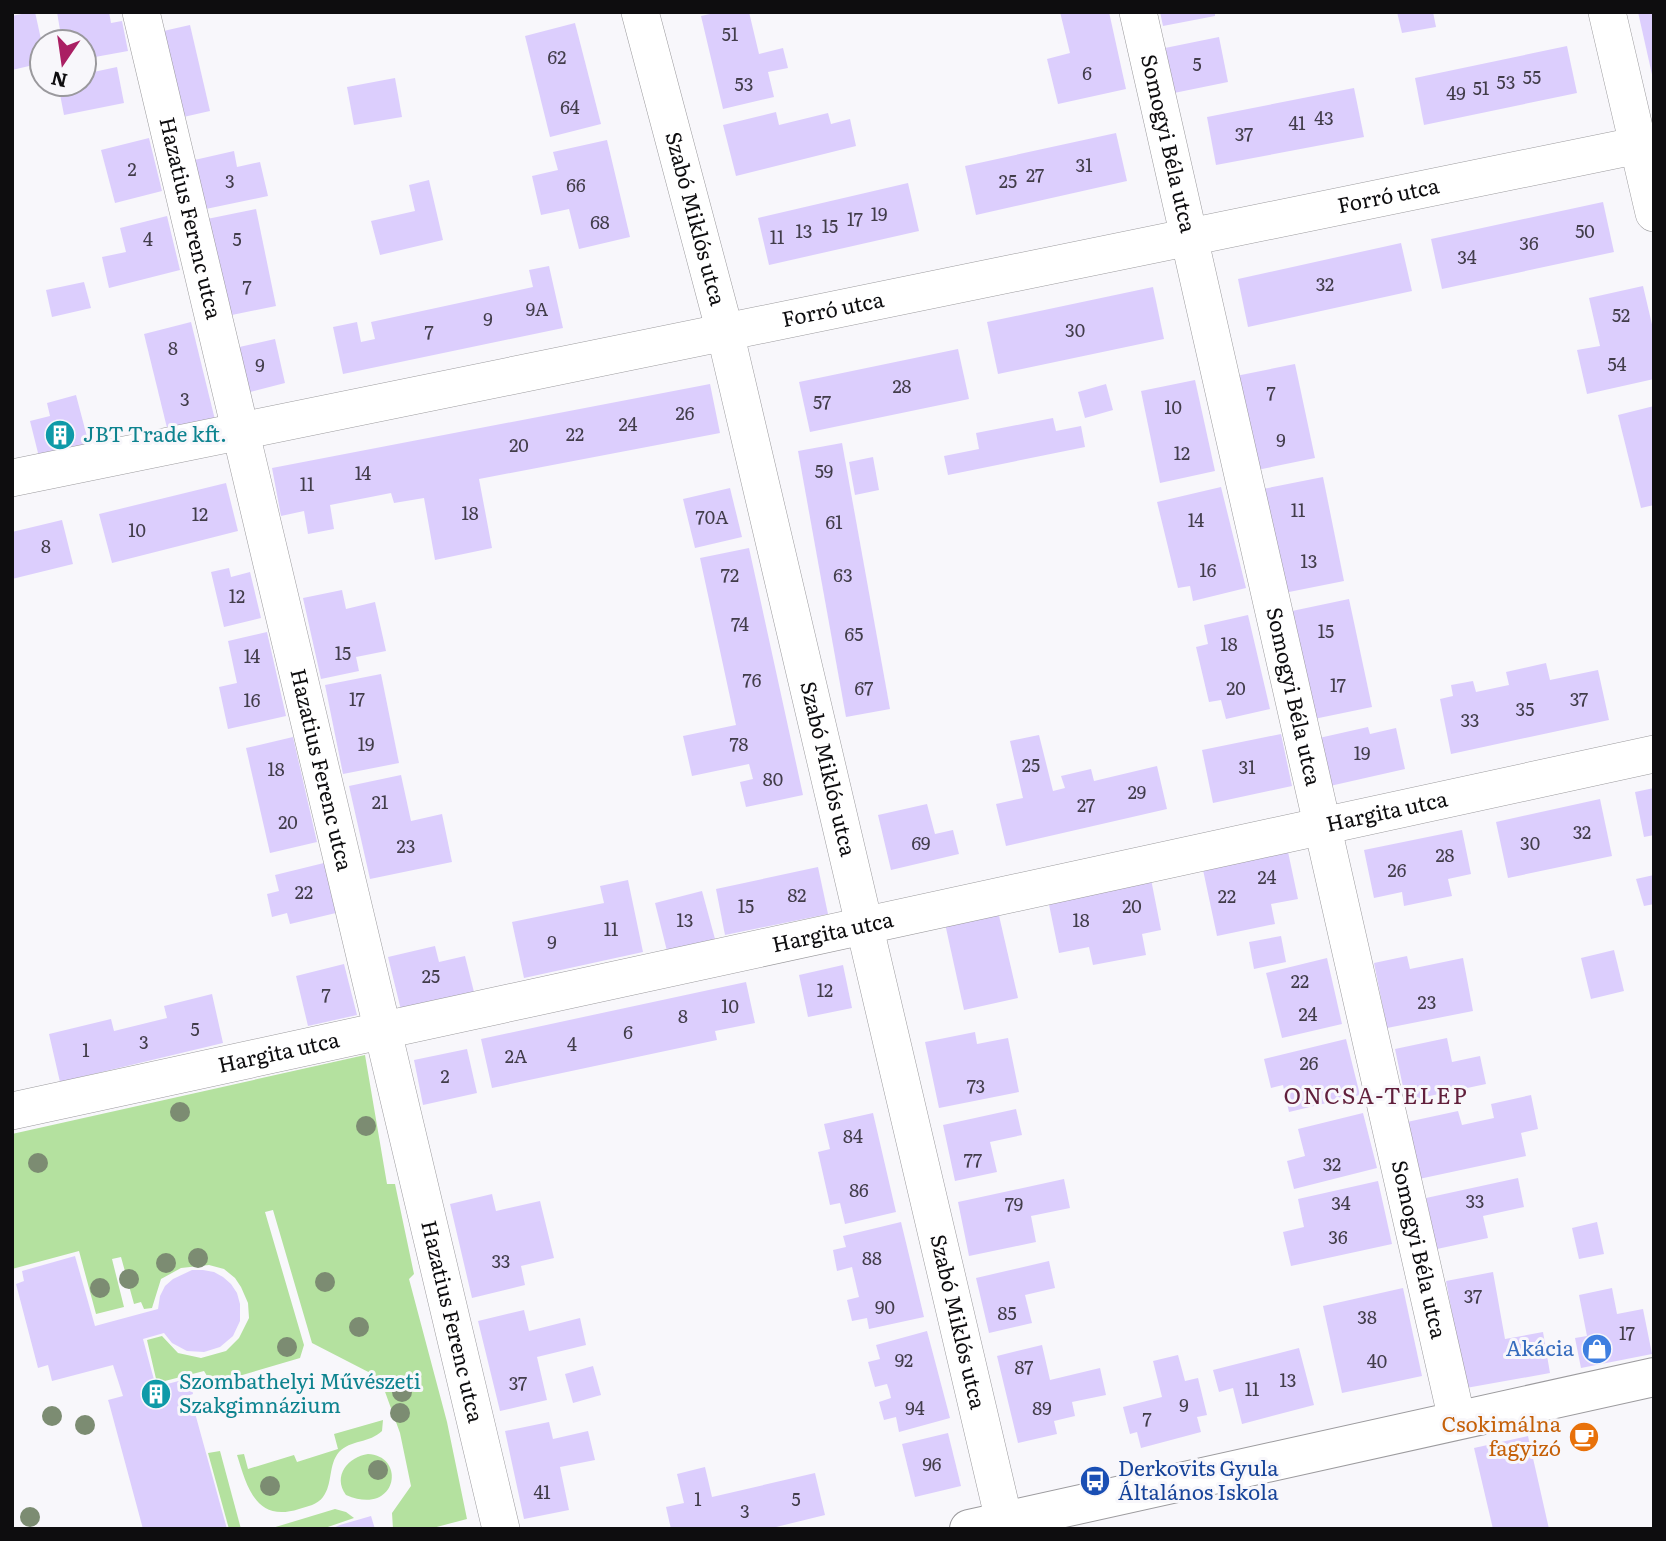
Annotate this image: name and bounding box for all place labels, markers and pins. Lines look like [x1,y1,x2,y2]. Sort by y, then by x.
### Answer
place label: JBT Trade kft. [83,417,227,448]
building icon: JBT Trade kft. [43,418,77,452]
place label: Akácia [1506,1331,1575,1362]
shop icon: Akácia [1580,1332,1614,1366]
place label: Szombathelyi Művészeti Szakgimnázium [179,1364,421,1419]
building icon: Szombathelyi Művészeti Szakgimnázium [139,1377,173,1411]
place label: Csokimálna fagyizó [1441,1407,1562,1462]
cafe icon: Csokimálna fagyizó [1567,1420,1601,1454]
place label: Derkovits Gyula Általános Iskola [1118,1451,1279,1506]
bus stop icon: Derkovits Gyula Általános Iskola [1078,1464,1112,1498]

